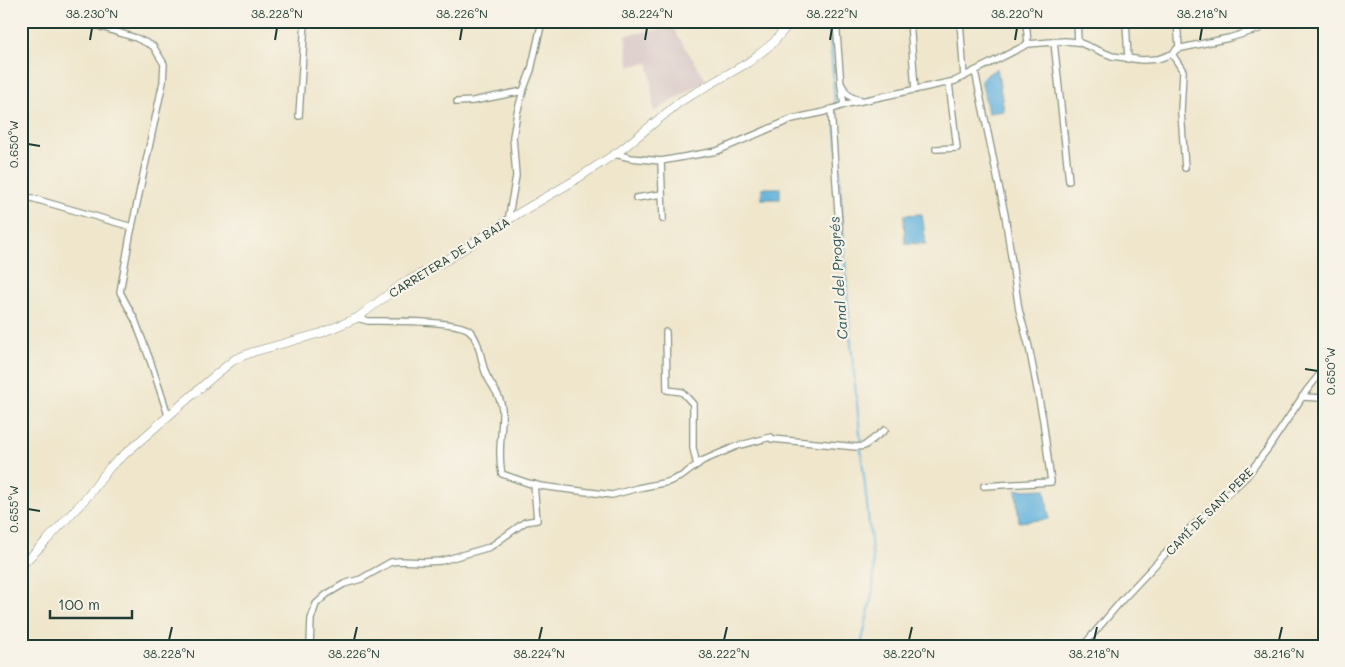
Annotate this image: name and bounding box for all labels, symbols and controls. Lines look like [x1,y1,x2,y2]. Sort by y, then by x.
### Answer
text: 38.230°N [66,5,118,21]
text: 38.228°N [251,5,303,21]
text: 38.226°N [436,5,488,21]
text: 38.224°N [621,5,673,21]
text: 38.222°N [806,5,858,21]
text: 38.220°N [991,5,1043,21]
text: 38.218°N [1177,5,1227,21]
text: 0.650°W [5,120,21,168]
street label: CARRETERA DE LA BAIA [386,213,512,301]
water label: Canal del Progrés [824,216,852,340]
text: 0.650°W [1322,347,1338,395]
street label: CAMÍ DE SANT PERE [1162,464,1256,558]
text: 0.655°W [5,485,21,533]
scale bar [50,587,132,619]
text: 100 m [58,594,100,614]
text: 38.228°N [143,645,195,661]
text: 38.226°N [328,645,380,661]
text: 38.224°N [513,645,565,661]
text: 38.222°N [698,645,750,661]
text: 38.220°N [883,645,935,661]
text: 38.218°N [1069,645,1119,661]
text: 38.216°N [1254,645,1304,661]

